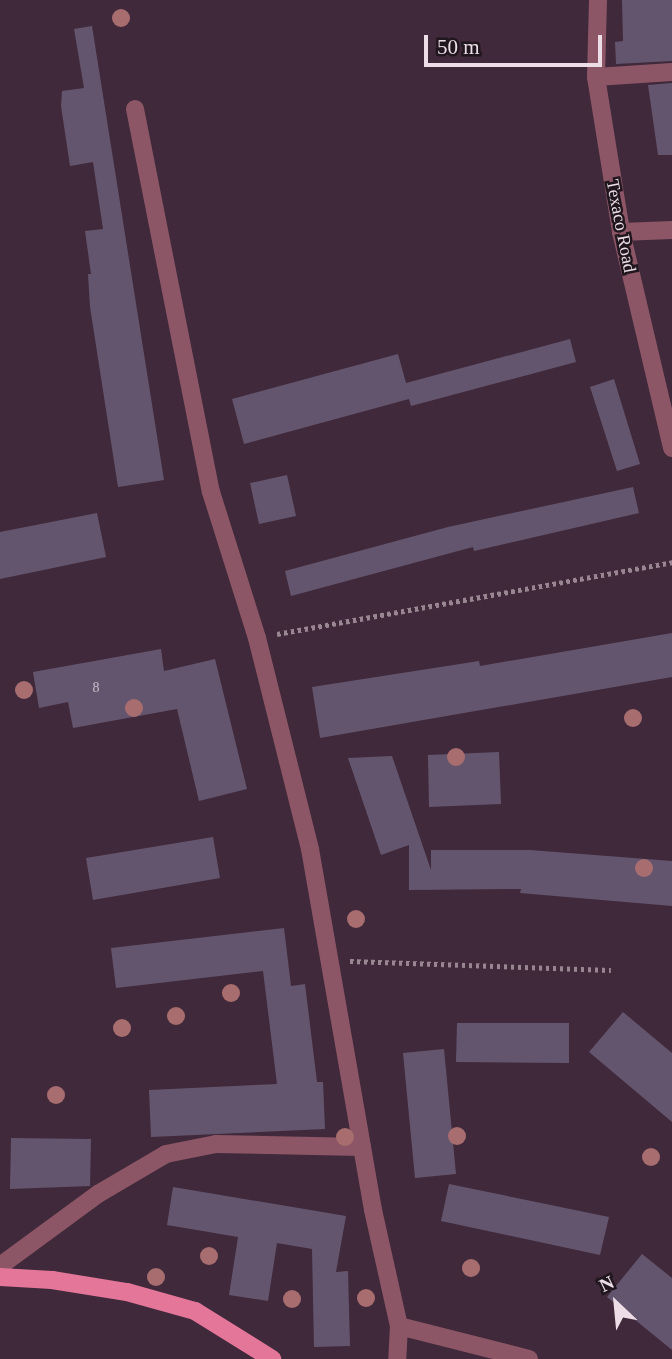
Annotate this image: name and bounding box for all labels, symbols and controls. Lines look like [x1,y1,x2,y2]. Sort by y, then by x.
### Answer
scale bar [427,21,606,65]
text: 50 m [437,35,480,59]
street label: Texaco Road [601,178,641,274]
house number: 8 [92,680,100,696]
north arrow [581,1268,651,1338]
text: N [596,1271,617,1296]

